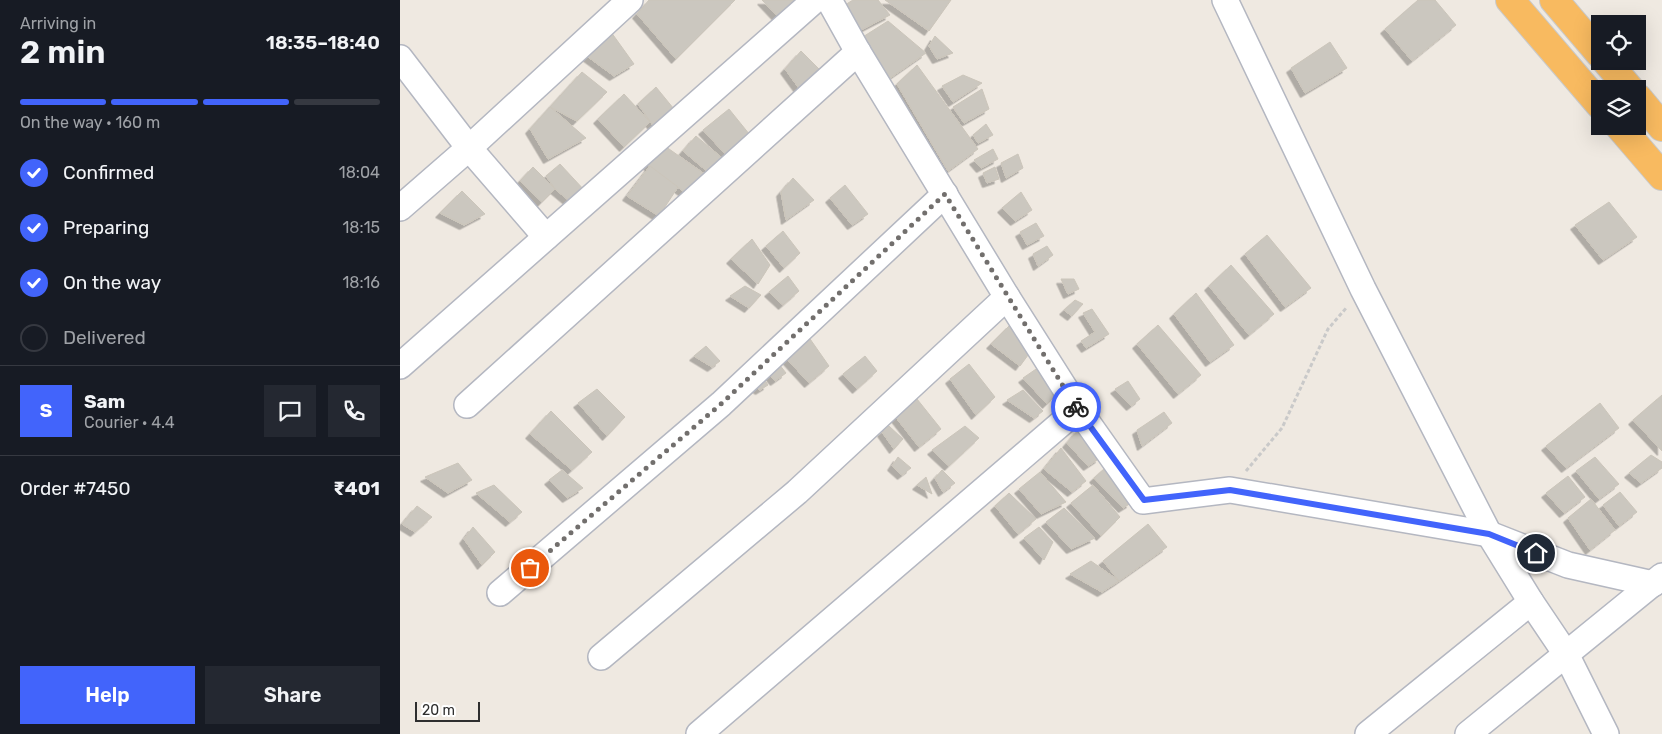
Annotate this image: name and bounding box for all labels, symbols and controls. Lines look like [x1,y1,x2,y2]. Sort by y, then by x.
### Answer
text: Arriving in [20,14,96,33]
map controls [1591,15,1646,135]
button: locate [1591,15,1646,70]
text: 18:35–18:40 [266,31,380,54]
text: 2 min [20,33,105,71]
button: layers [1591,80,1646,135]
text: On the way · 160 m [20,113,160,132]
icon: check [20,159,48,187]
text: Confirmed [63,161,154,184]
text: 18:04 [339,163,380,182]
icon: check [20,214,48,242]
text: Preparing [63,216,149,239]
text: 18:15 [343,218,380,237]
icon: check [20,269,48,297]
text: On the way [63,271,161,294]
text: 18:16 [342,273,380,292]
text: Delivered [63,326,146,349]
courier [1051,382,1101,432]
button: chat [264,385,316,437]
button: phone [328,385,380,437]
text: Sam [84,390,125,413]
icon: bike [1062,393,1090,421]
text: S [40,399,52,422]
text: Courier · 4.4 [84,413,175,432]
text: Order #7450 [20,477,130,500]
text: ₹401 [333,477,380,500]
pin [1515,532,1557,574]
icon: home [1522,539,1550,567]
pin [509,547,551,589]
icon: bag [516,554,544,582]
button: Help [20,666,195,724]
button: Share [205,666,380,724]
scale bar [415,699,480,722]
text: 20 m [422,702,455,719]

